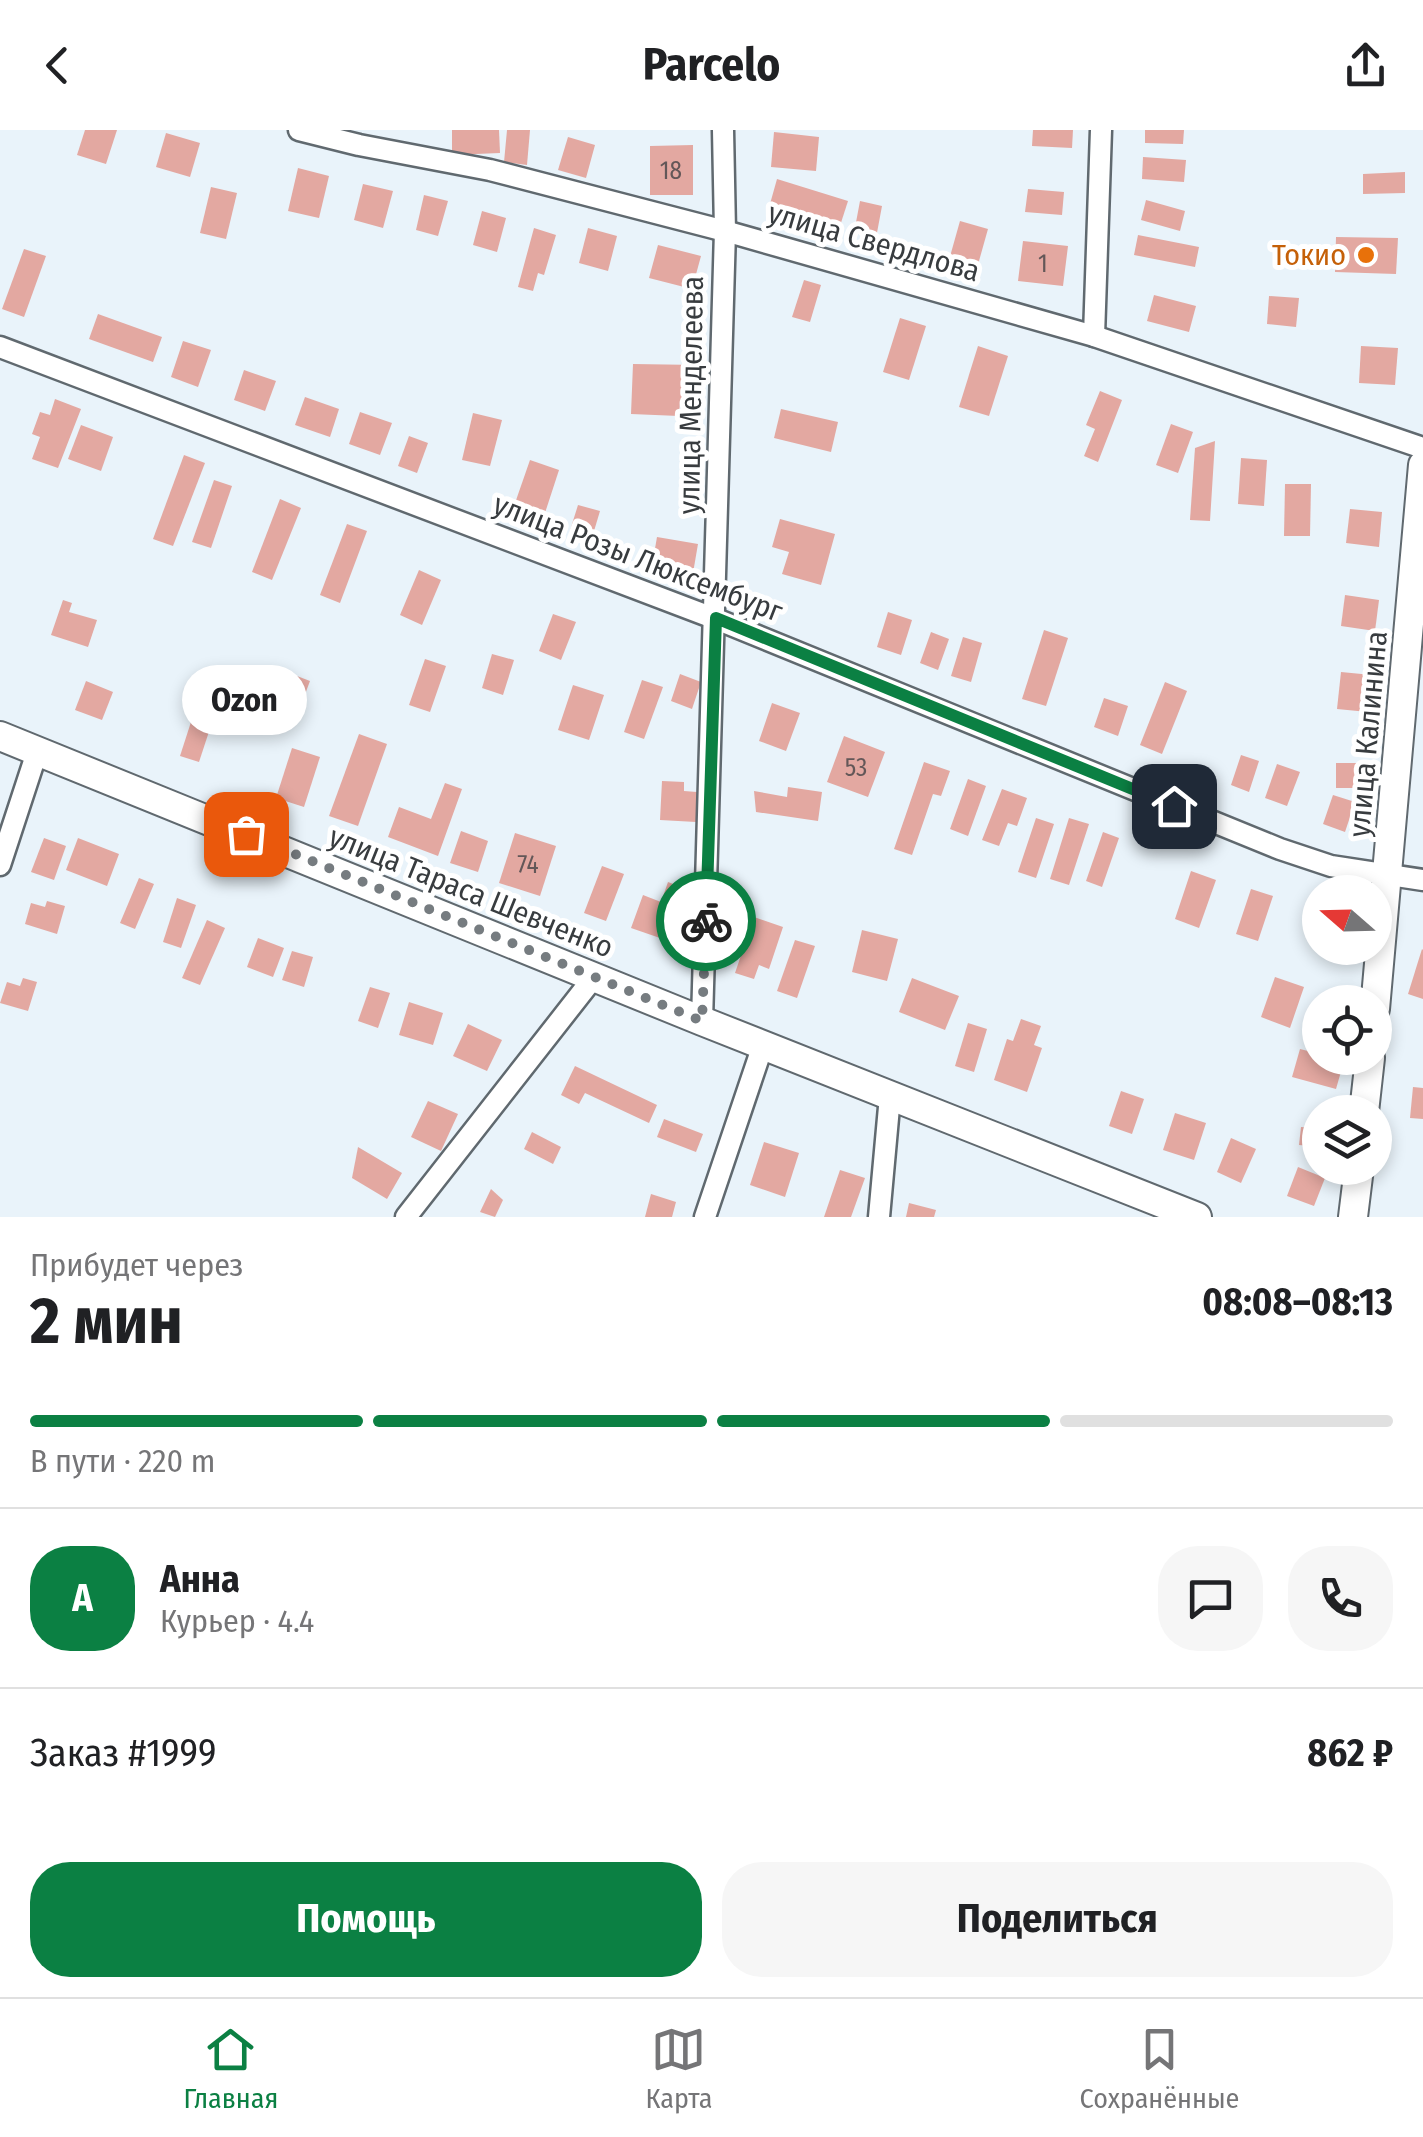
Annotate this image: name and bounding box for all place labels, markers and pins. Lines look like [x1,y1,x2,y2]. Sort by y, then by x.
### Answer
place label: Токио [1272,237,1346,273]
marker: Токио [1355,244,1377,266]
callout: Ozon [184,664,308,734]
pin [1132,764,1217,849]
pin [204,792,289,877]

